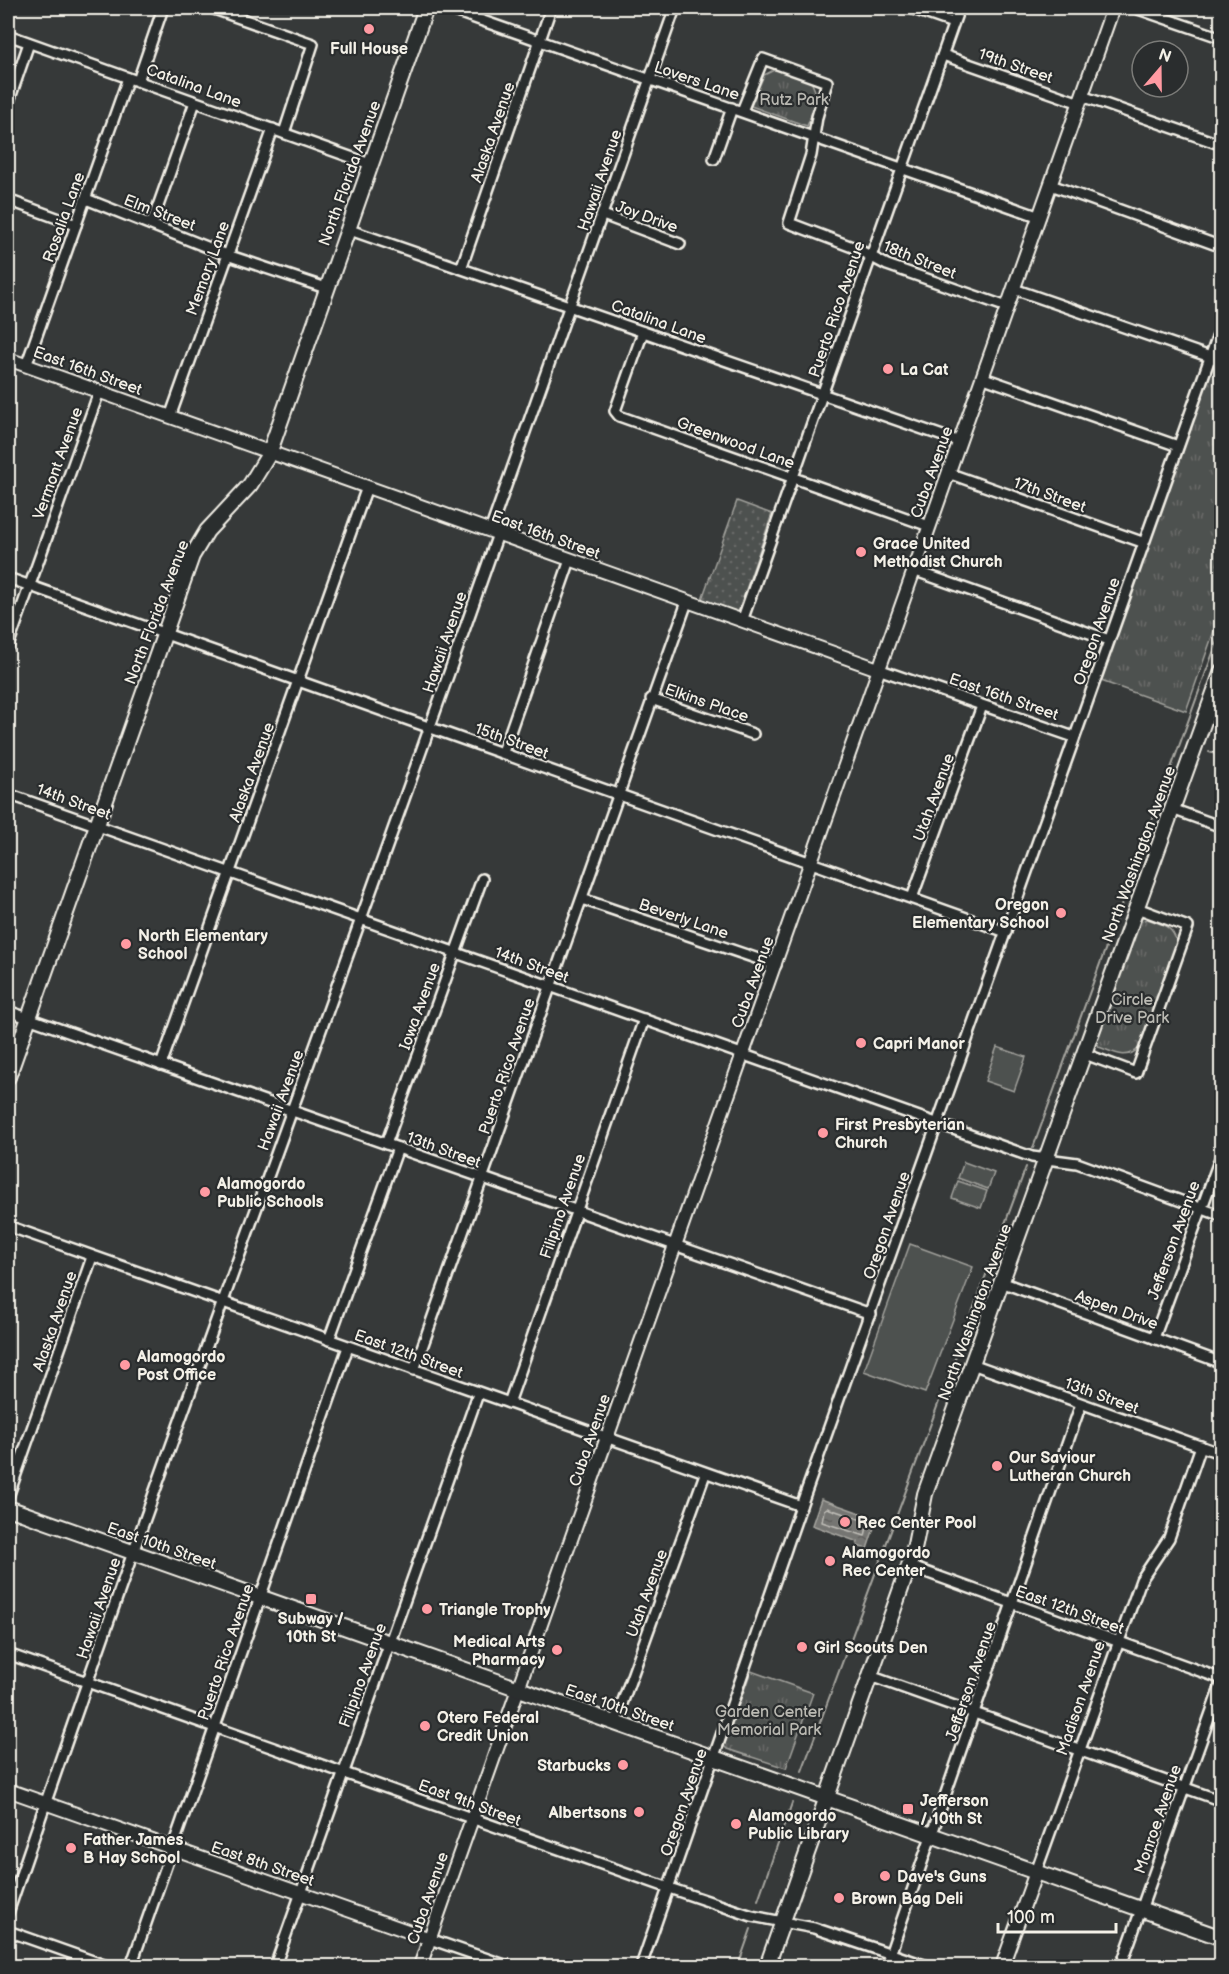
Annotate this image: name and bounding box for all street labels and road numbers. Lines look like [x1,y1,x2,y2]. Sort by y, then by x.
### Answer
street label: 19th Street [976,45,1055,88]
street label: Lovers Lane [651,58,742,105]
street label: Catalina Lane [143,60,244,113]
street label: Alaska Avenue [467,79,520,185]
street label: North Florida Avenue [315,98,386,249]
street label: Hawaii Avenue [574,127,627,234]
street label: Rosalia Lane [39,169,90,265]
street label: Elm Street [121,191,198,236]
street label: Joy Drive [613,197,681,238]
street label: Memory Lane [183,218,234,318]
street label: 18th Street [880,237,959,284]
street label: Puerto Rico Avenue [805,238,870,380]
street label: Catalina Lane [608,296,709,349]
street label: East 16th Street [30,343,145,400]
street label: Vermont Avenue [29,404,88,522]
street label: Greenwood Lane [674,413,797,474]
street label: Cuba Avenue [907,424,958,521]
street label: 17th Street [1011,474,1088,517]
street label: East 16th Street [488,507,603,564]
street label: North Florida Avenue [121,537,194,687]
street label: Oregon Avenue [1070,575,1125,688]
street label: Hawaii Avenue [419,589,472,696]
street label: East 16th Street [946,670,1061,725]
street label: Elkins Place [662,680,751,727]
street label: 15th Street [472,719,551,764]
street label: Alaska Avenue [226,720,279,825]
street label: Utah Avenue [910,751,959,844]
street label: North Washington Avenue [1099,763,1180,945]
street label: 14th Street [34,780,113,825]
street label: Beverly Lane [636,895,731,944]
street label: Cuba Avenue [728,934,779,1031]
street label: 14th Street [492,943,571,988]
street label: Iowa Avenue [396,960,445,1053]
street label: Puerto Rico Avenue [475,995,540,1137]
street label: Hawaii Avenue [254,1047,309,1154]
street label: 13th Street [404,1128,483,1173]
street label: Filipino Avenue [537,1151,590,1261]
street label: Oregon Avenue [860,1169,915,1282]
street label: Jefferson Avenue [1144,1178,1205,1302]
street label: North Washington Avenue [935,1221,1016,1403]
street label: Alaska Avenue [29,1268,82,1374]
street label: Aspen Drive [1072,1287,1161,1334]
street label: East 12th Street [352,1326,465,1383]
street label: 13th Street [1062,1374,1141,1419]
street label: Cuba Avenue [566,1391,615,1489]
street label: East 10th Street [104,1519,219,1574]
street label: Utah Avenue [623,1547,672,1640]
street label: Hawaii Avenue [73,1555,126,1662]
street label: Puerto Rico Avenue [194,1581,259,1723]
street label: East 12th Street [1013,1582,1126,1639]
street label: Jefferson Avenue [942,1619,1001,1744]
street label: Filipino Avenue [336,1620,391,1730]
street label: Madison Avenue [1053,1638,1110,1758]
street label: East 10th Street [562,1681,677,1736]
street label: Oregon Avenue [657,1746,712,1859]
street label: Monroe Avenue [1131,1762,1186,1876]
street label: East 9th Street [416,1776,523,1831]
street label: East 8th Street [208,1838,317,1891]
street label: Cuba Avenue [404,1849,453,1947]

